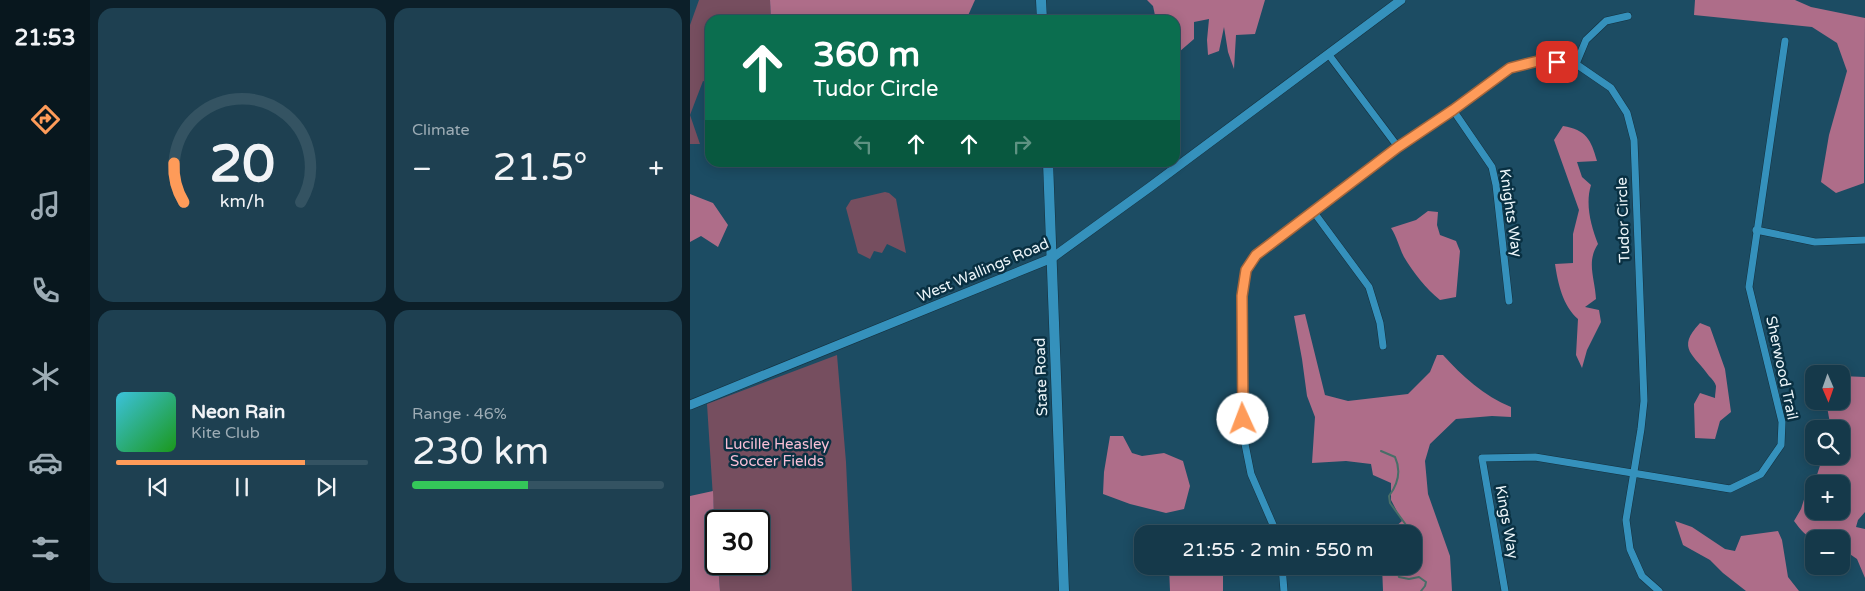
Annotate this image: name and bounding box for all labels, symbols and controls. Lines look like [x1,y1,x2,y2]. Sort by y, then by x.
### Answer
text: 21:53 [15,25,75,51]
text: 360 m [813,34,920,76]
icon: ahead [730,35,795,100]
pin [1536,41,1578,83]
icon: arrive [1543,48,1571,76]
text: Tudor Circle [813,76,938,102]
icon: directions [28,102,63,137]
text: Climate [412,120,470,140]
icon: left [849,130,877,158]
icon: ahead [902,130,930,158]
icon: ahead [955,130,983,158]
icon: right [1008,130,1036,158]
text: 20 [209,133,275,196]
text: 21.5° [493,145,588,191]
text: − [412,152,432,186]
text: + [648,152,664,186]
street label: Knights Way [1496,168,1526,258]
street label: Tudor Circle [1613,177,1633,263]
icon: music [28,188,63,223]
text: km/h [220,191,264,212]
street label: West Wallings Road [914,234,1052,306]
icon: phone [28,273,63,308]
street label: Sherwood Trail [1762,314,1802,422]
street label: State Road [1031,337,1051,417]
icon: climate [28,359,63,394]
north arrow [1805,365,1850,410]
map controls [1805,365,1850,575]
position arrow [1216,392,1268,444]
text: Neon Rain [191,401,285,423]
text: Range · 46% [412,404,507,424]
button: search [1805,420,1850,465]
text: Kite Club [191,423,260,443]
text: 230 km [412,429,549,475]
park label: Lucille Heasley Soccer Fields [725,435,829,470]
icon: car [28,445,63,480]
icon: previous [144,473,172,501]
icon: pause [228,473,256,501]
icon: next [312,473,340,501]
button: + [1805,475,1850,520]
street label: Kings Way [1492,484,1522,560]
speed limit sign: 30 [705,510,770,575]
button: − [1805,530,1850,575]
icon: filters [28,531,63,566]
text: 21:55 · 2 min · 550 m [1182,539,1374,561]

